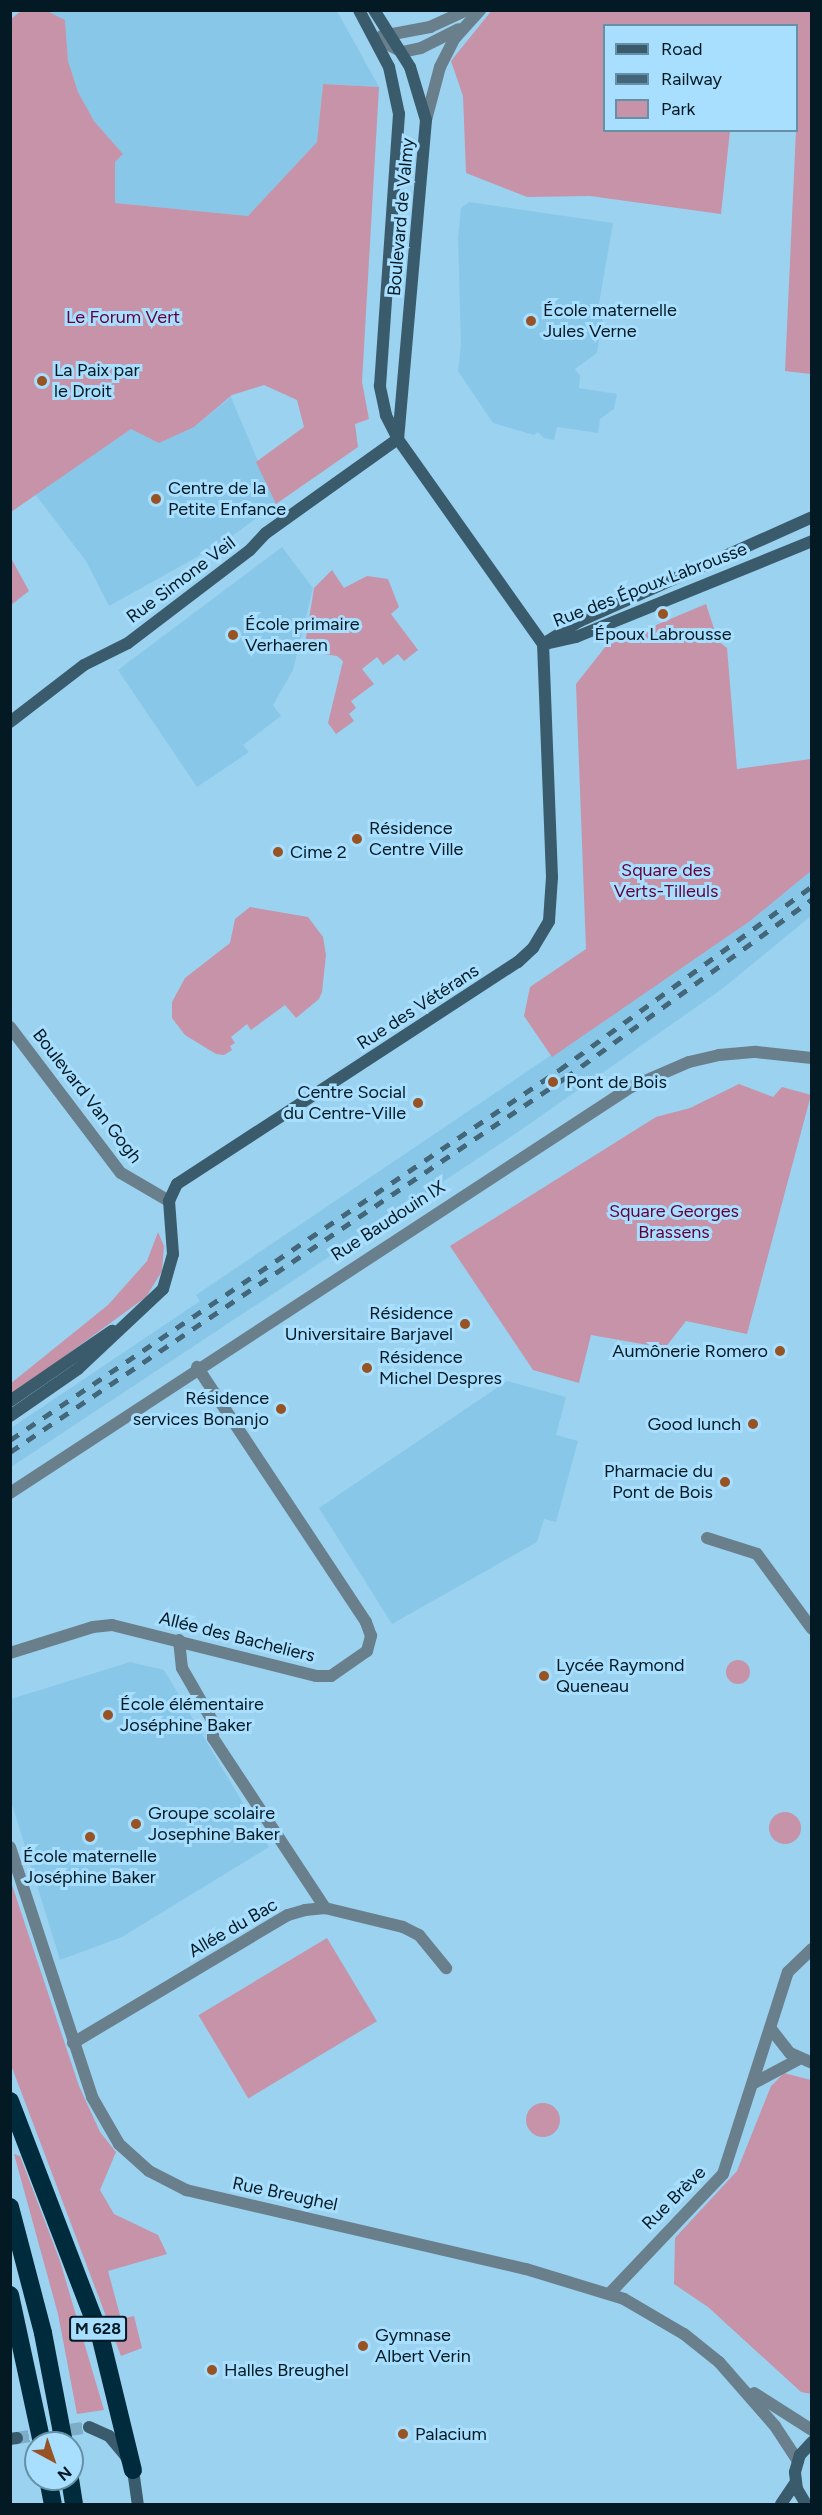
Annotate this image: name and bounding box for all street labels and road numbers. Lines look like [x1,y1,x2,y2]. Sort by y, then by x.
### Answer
street label: Boulevard de Valmy [383,137,419,297]
street label: Rue Simone Veil [122,532,240,628]
street label: Rue des Époux Labrousse [550,538,750,632]
street label: Rue des Vétérans [353,960,483,1054]
street label: Boulevard Van Gogh [28,1025,146,1167]
street label: Rue Baudouin IX [327,1176,449,1266]
street label: Allée des Bacheliers [157,1607,317,1667]
street label: Allée du Bac [185,1894,281,1962]
street label: Rue Brève [638,2162,710,2234]
street label: Rue Breughel [230,2172,340,2216]
road number: M 628 [68,2316,128,2342]

